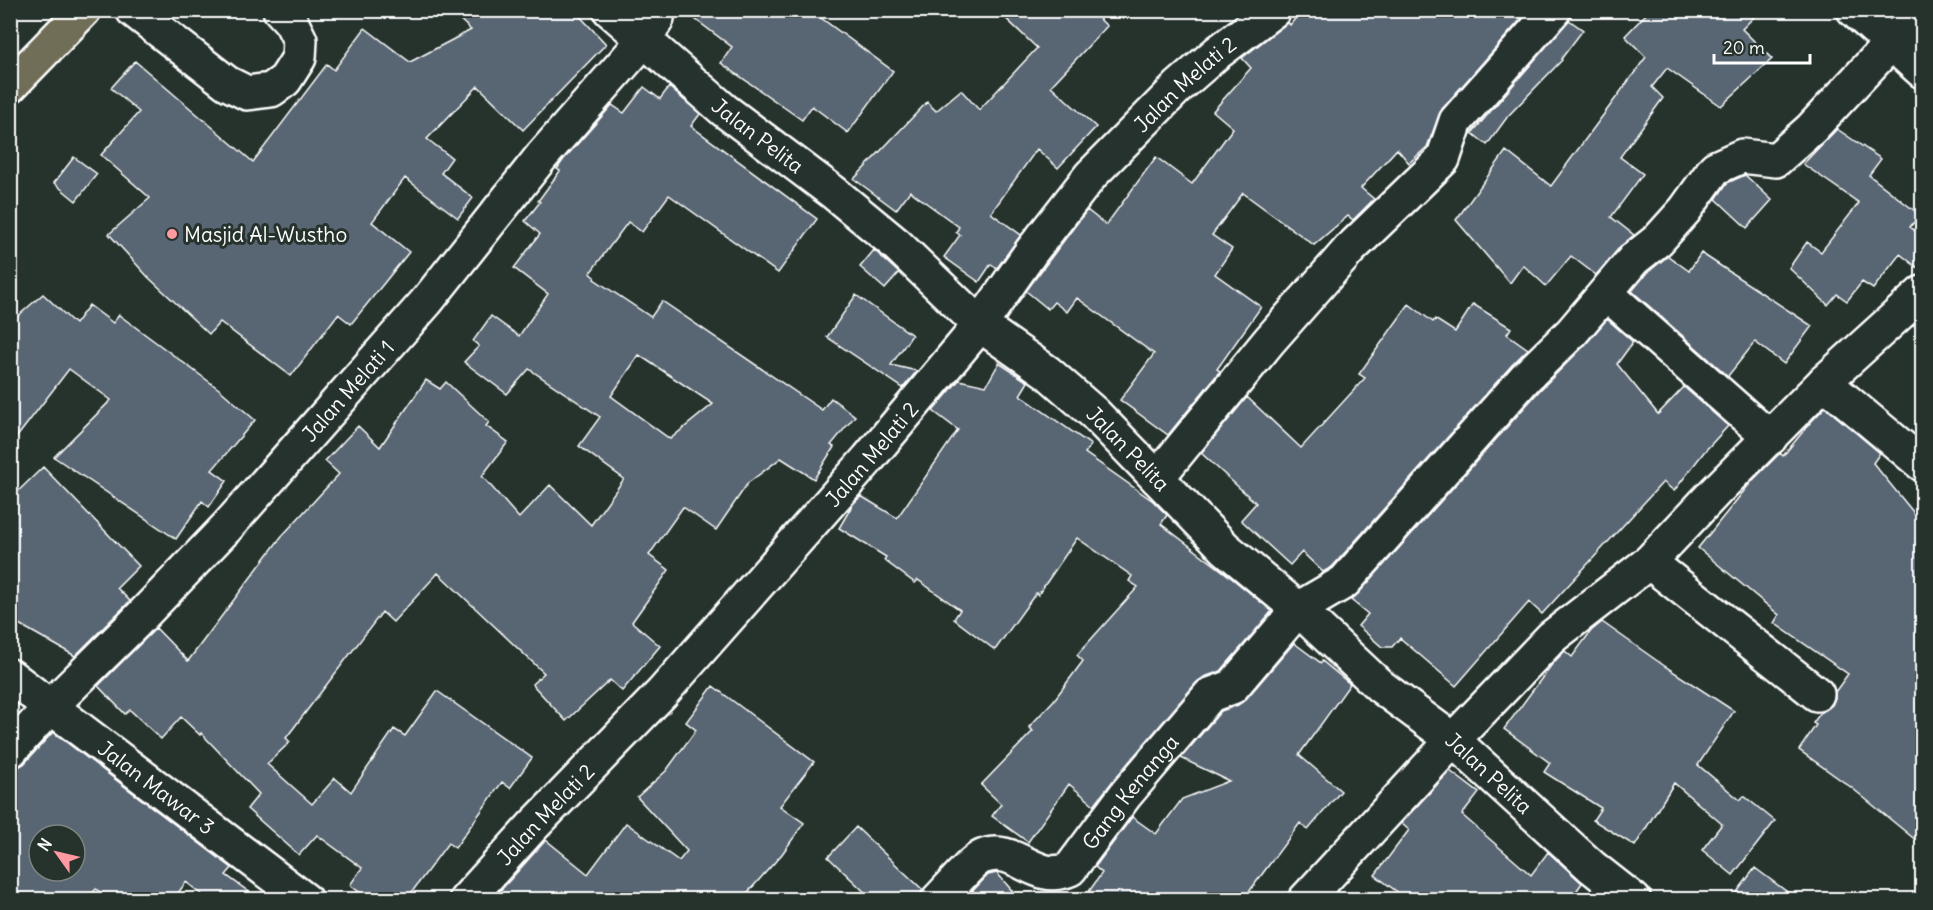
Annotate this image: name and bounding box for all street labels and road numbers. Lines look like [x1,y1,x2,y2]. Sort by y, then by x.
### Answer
street label: Jalan Melati 2 [1128,30,1241,138]
street label: Jalan Pelita [706,92,809,179]
street label: Jalan Melati 1 [296,334,400,447]
street label: Jalan Melati 2 [819,396,924,512]
street label: Jalan Pelita [1081,400,1176,497]
street label: Jalan Pelita [1440,726,1538,819]
street label: Gang Kenanga [1076,729,1184,855]
street label: Jalan Mawar 3 [93,734,220,840]
street label: Jalan Melati 2 [491,758,600,870]

